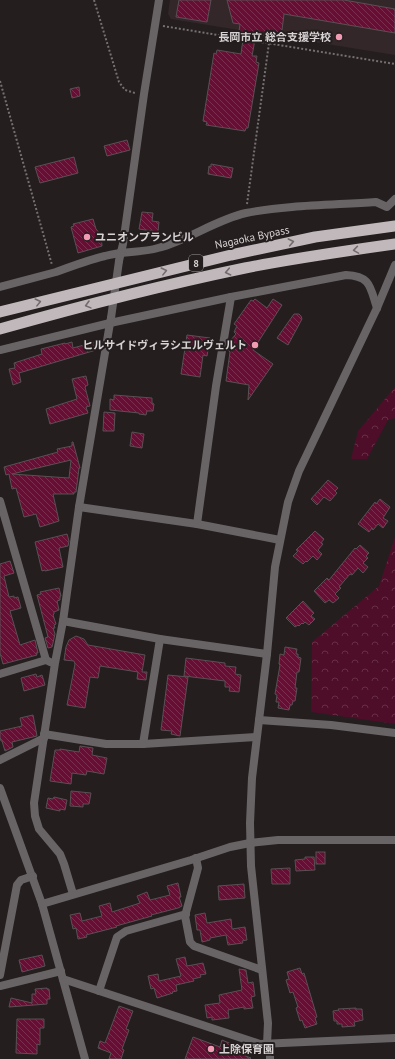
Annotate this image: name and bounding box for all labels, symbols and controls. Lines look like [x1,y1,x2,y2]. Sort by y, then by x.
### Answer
place label: 長岡市立 総合支援学校 [218,30,331,44]
marker: 長岡市立 総合支援学校 [334,32,344,42]
street label: Nagaoka Bypass [213,222,291,252]
place label: ユニオンプランビル [95,230,194,244]
marker: ユニオンプランビル [82,232,92,242]
one-way arrow [288,238,294,247]
one-way arrow [353,245,360,253]
road number: 8 [189,255,203,271]
one-way arrow [161,267,167,275]
one-way arrow [225,267,231,275]
one-way arrow [34,298,41,307]
one-way arrow [85,300,91,308]
place label: ヒルサイドヴィラシエルヴェルト [82,338,247,352]
marker: ヒルサイドヴィラシエルヴェルト [250,340,260,350]
place label: 上除保育園 [219,1042,274,1056]
marker: 上除保育園 [206,1044,216,1054]

